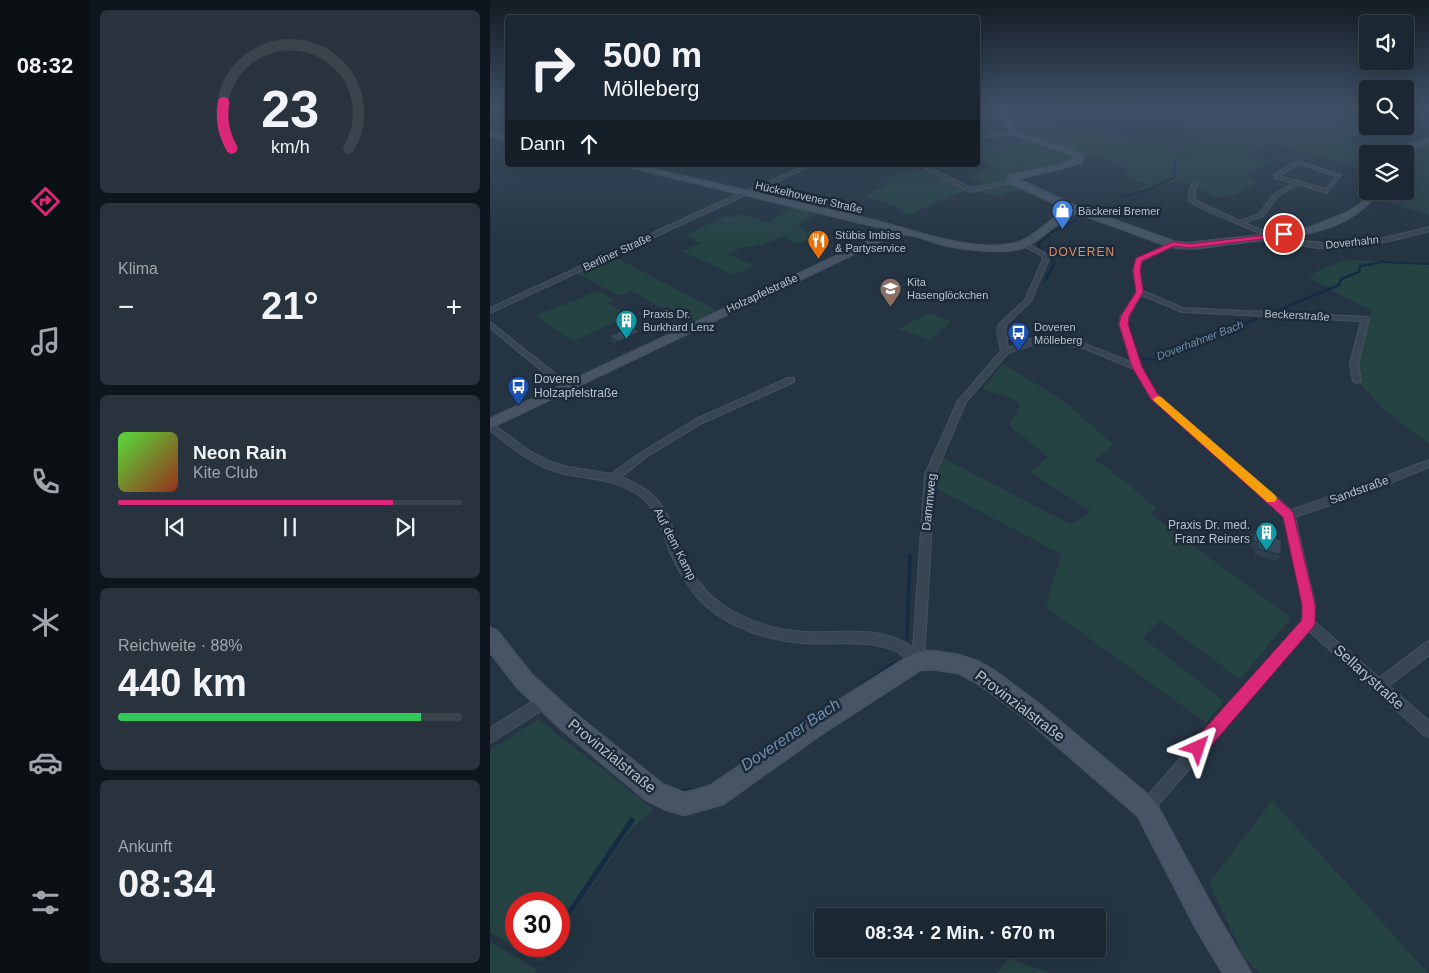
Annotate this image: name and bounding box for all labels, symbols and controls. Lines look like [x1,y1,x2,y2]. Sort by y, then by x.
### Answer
map controls [1359,15,1414,200]
button: sound [1359,15,1414,70]
icon: right [520,35,585,100]
text: 500 m [603,35,702,74]
text: 08:32 [17,53,73,78]
text: Mölleberg [603,76,700,101]
text: 23 [261,80,319,138]
button: search [1359,80,1414,135]
icon: ahead [575,130,603,158]
text: Dann [520,133,565,154]
text: km/h [271,137,309,157]
button: layers [1359,145,1414,200]
street label: Hückelhovener Straße [754,179,864,215]
icon: directions [28,184,63,219]
shop icon: Bäckerei Bremer [1050,199,1074,230]
place label: Bäckerei Bremer [1078,205,1160,217]
pin [1263,213,1305,255]
icon: arrive [1270,220,1298,248]
restaurant icon: Stübis Imbiss & Partyservice [807,229,831,260]
place label: Stübis Imbiss & Partyservice [835,229,906,254]
street label: Berliner Straße [581,231,653,273]
street label: Doverhahn [1325,233,1379,251]
district label: DOVEREN [1049,245,1115,259]
text: Klima [118,260,158,277]
street label: Holzapfelstraße [725,271,799,315]
school or university icon: Kita Hasenglöckchen [879,276,903,307]
place label: Kita Hasenglöckchen [907,276,988,301]
text: 21° [261,285,319,327]
text: − [118,291,134,322]
text: + [446,291,462,322]
street label: Beckerstraße [1264,307,1330,323]
building icon: Praxis Dr. Burkhard Lenz [615,308,639,339]
place label: Praxis Dr. Burkhard Lenz [643,308,715,333]
water label: Doverhahner Bach [1155,318,1245,362]
bus stop icon: Doveren Mölleberg [1006,321,1030,352]
place label: Doveren Mölleberg [1034,321,1082,346]
icon: music [28,324,63,359]
place label: Doveren Holzapfelstraße [534,372,618,400]
bus stop icon: Doveren Holzapfelstraße [506,374,530,405]
text: Neon Rain [193,442,287,463]
icon: phone [28,464,63,499]
text: Kite Club [193,464,258,481]
street label: Dammweg [919,473,939,531]
street label: Sandstraße [1327,473,1391,507]
street label: Auf dem Kamp [651,505,699,583]
icon: previous [161,513,189,541]
icon: pause [276,513,304,541]
icon: next [391,513,419,541]
place label: Praxis Dr. med. Franz Reiners [1168,518,1250,546]
building icon: Praxis Dr. med. Franz Reiners [1254,520,1278,551]
icon: climate [28,605,63,640]
text: Reichweite · 88% [118,637,243,654]
street label: Sellarystraße [1331,641,1408,713]
text: 440 km [118,662,247,704]
street label: Provinzialstraße [972,666,1068,745]
water label: Doverener Bach [738,695,843,774]
street label: Provinzialstraße [565,715,659,796]
position arrow [1171,721,1223,773]
icon: car [28,745,63,780]
text: Ankunft [118,838,172,855]
text: 08:34 [118,863,215,905]
icon: filters [28,885,63,920]
speed limit sign: 30 [505,892,570,957]
text: 08:34 · 2 Min. · 670 m [865,922,1055,943]

